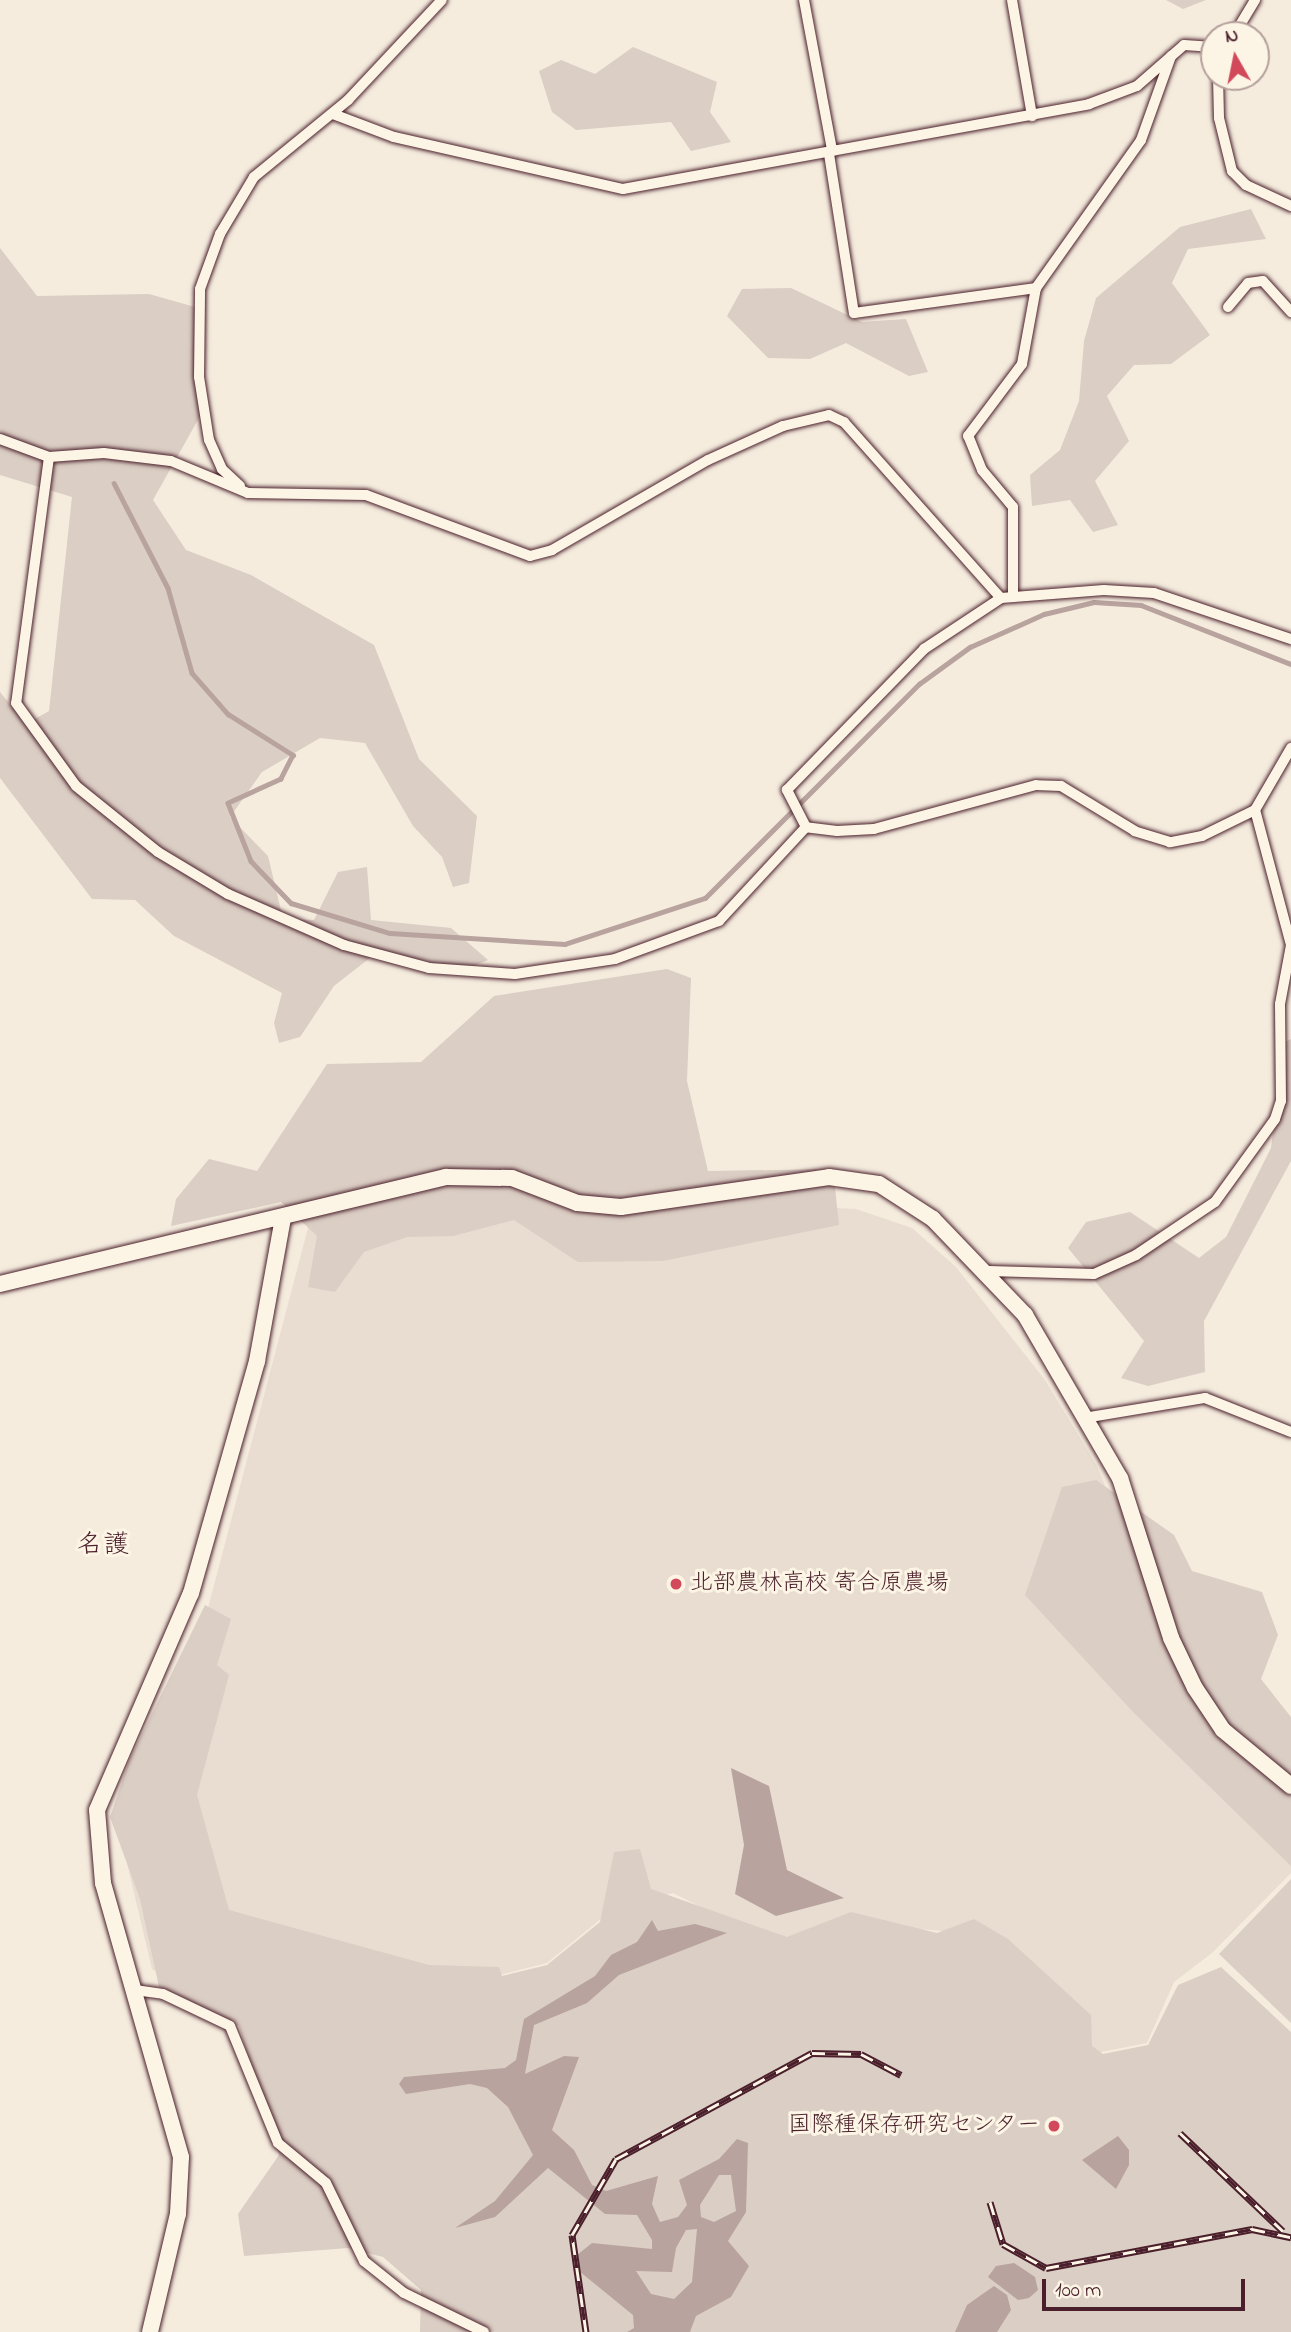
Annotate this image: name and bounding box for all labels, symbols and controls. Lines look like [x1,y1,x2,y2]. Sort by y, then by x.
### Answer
north arrow [1200,21,1270,91]
text: N [1223,22,1240,51]
district label: 名護 [77,1531,129,1563]
place label: 北部農林高校 寄合原農場 [690,1570,949,1598]
marker: 北部農林高校 寄合原農場 [668,1576,684,1592]
place label: 国際種保存研究センター [787,2112,1040,2140]
marker: 国際種保存研究センター [1046,2118,1062,2134]
scale bar [1046,2266,1249,2310]
text: 100 m [1055,2276,1101,2306]

